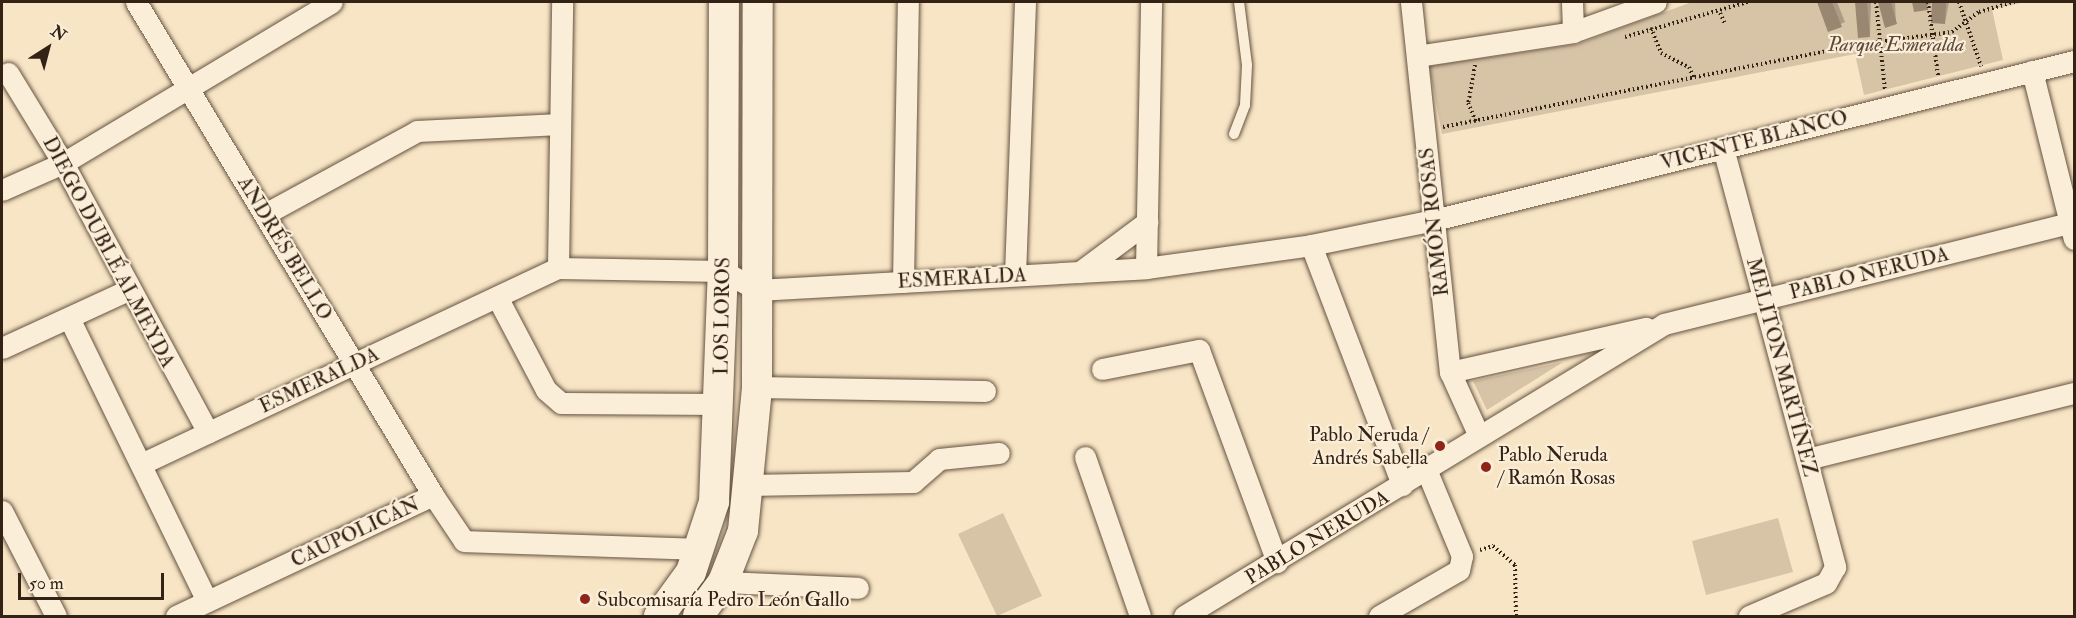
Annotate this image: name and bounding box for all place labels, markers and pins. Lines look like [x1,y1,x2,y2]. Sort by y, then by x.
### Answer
place label: Pablo Neruda / Andrés Sabella [1309,422,1428,469]
marker: Pablo Neruda / Andrés Sabella [1433,439,1447,453]
place label: Pablo Neruda / Ramón Rosas [1498,443,1615,490]
marker: Pablo Neruda / Ramón Rosas [1479,460,1493,474]
place label: Subcomisaría Pedro León Gallo [597,587,849,611]
marker: Subcomisaría Pedro León Gallo [578,592,592,606]

